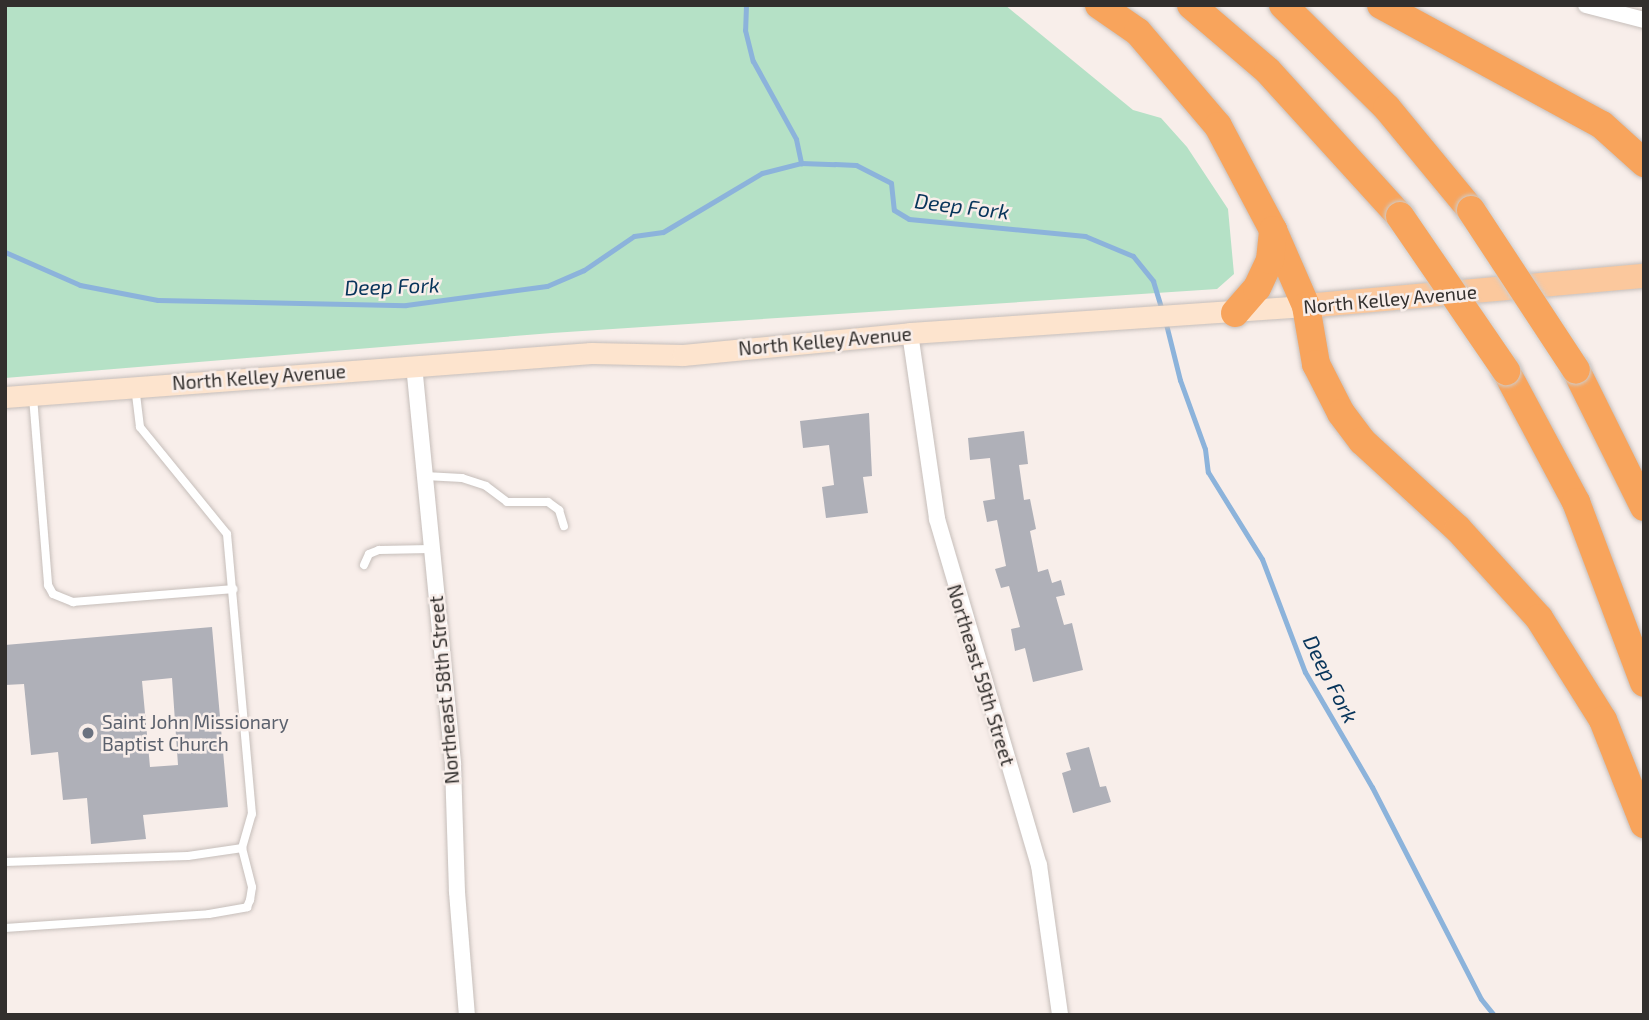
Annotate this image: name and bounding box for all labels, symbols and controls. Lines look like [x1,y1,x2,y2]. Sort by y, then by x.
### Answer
water label: Deep Fork [913,188,1011,224]
water label: Deep Fork [344,272,440,300]
street label: North Kelley Avenue [1302,280,1478,318]
street label: North Kelley Avenue [737,322,913,360]
street label: North Kelley Avenue [171,360,347,394]
street label: Northeast 59th Street [943,582,1019,768]
street label: Northeast 58th Street [424,595,464,785]
water label: Deep Fork [1298,631,1364,727]
place label: Saint John Missionary Baptist Church [102,711,289,755]
marker: Saint John Missionary Baptist Church [80,725,96,741]

